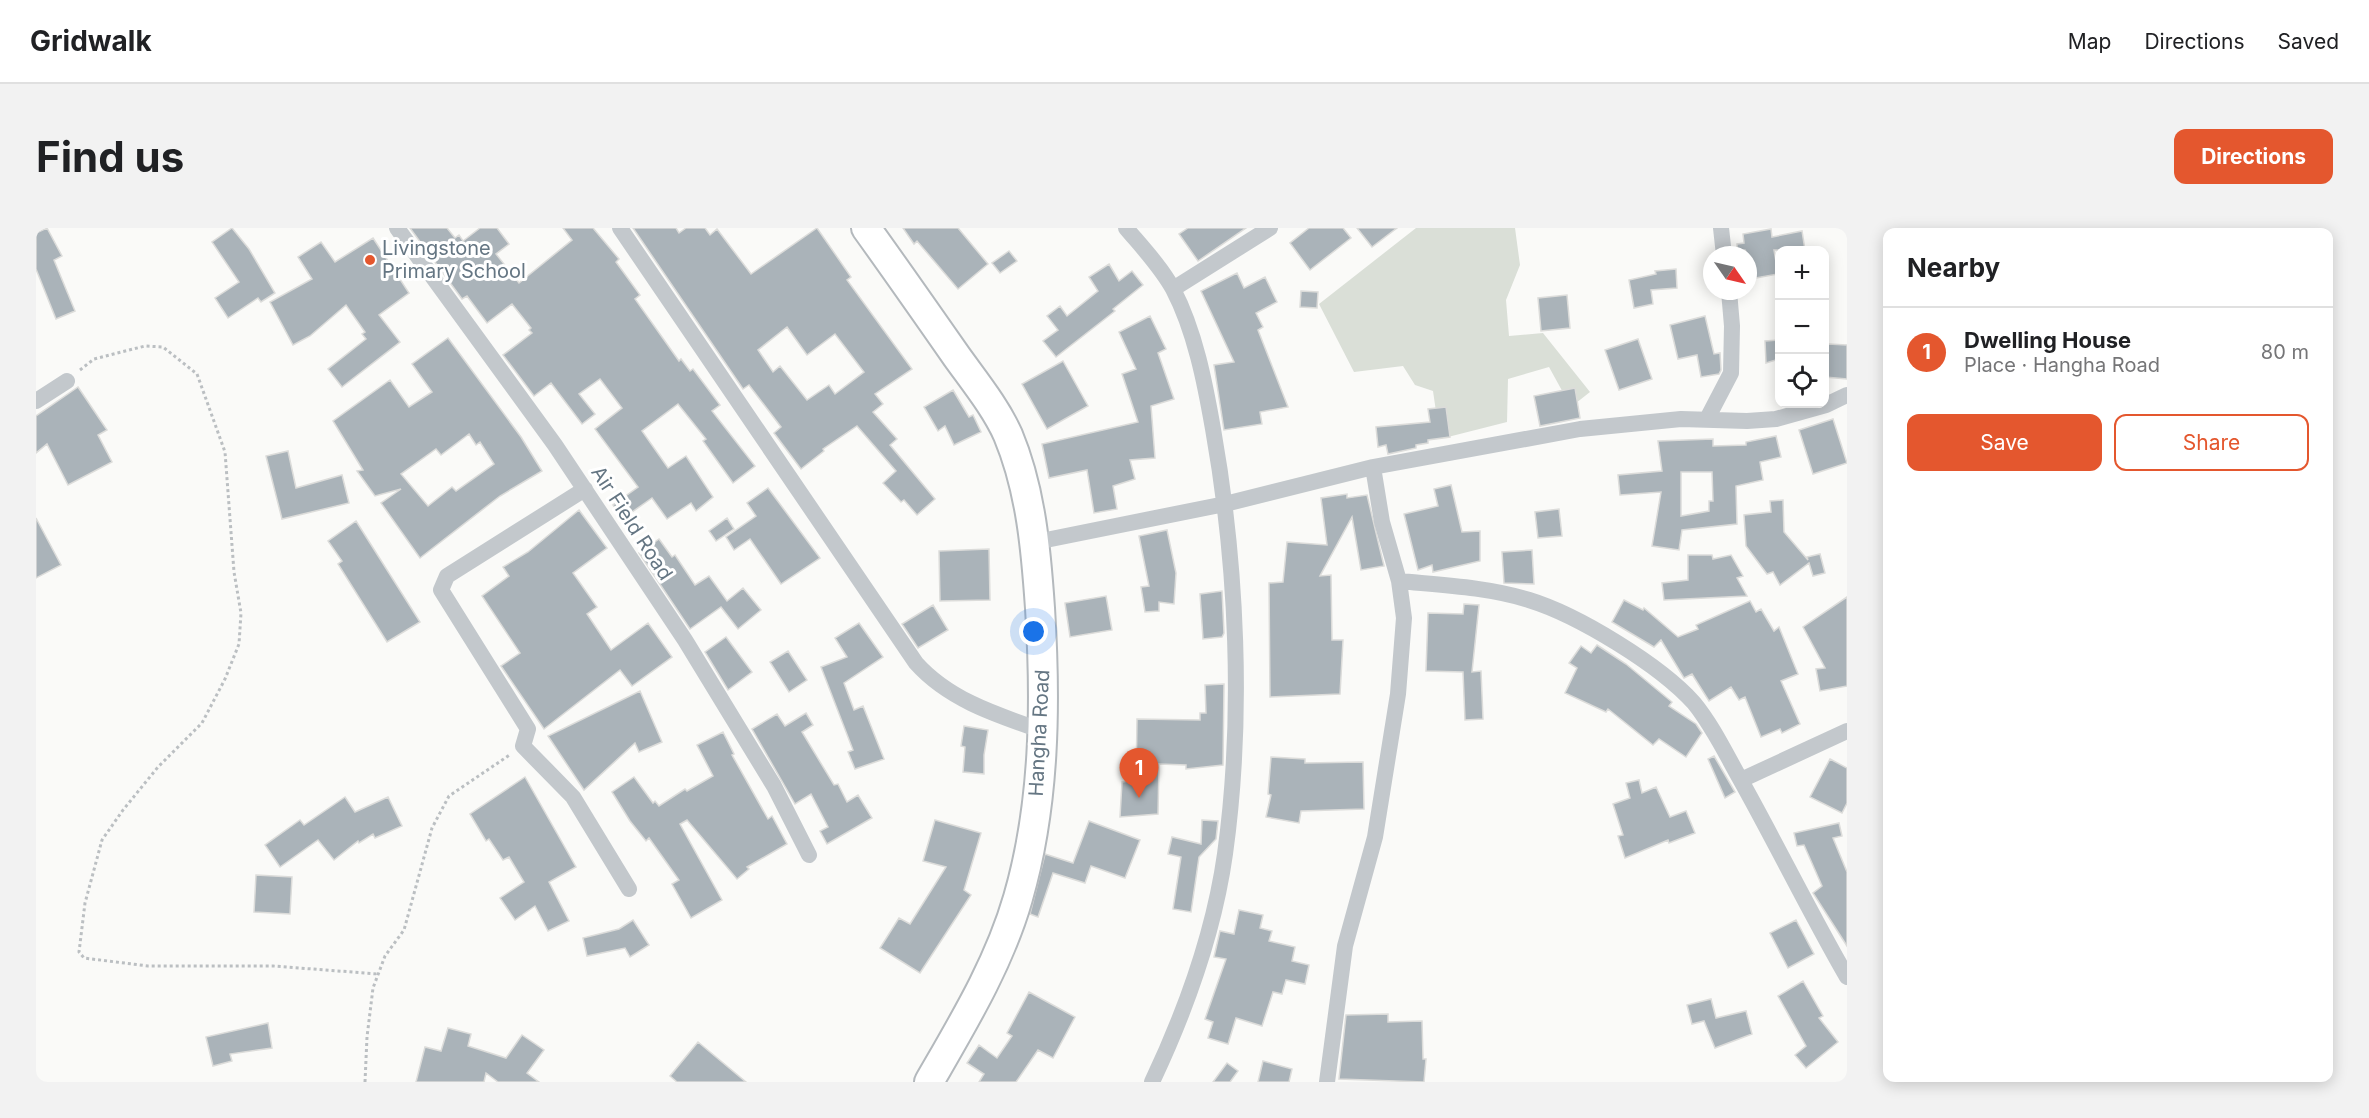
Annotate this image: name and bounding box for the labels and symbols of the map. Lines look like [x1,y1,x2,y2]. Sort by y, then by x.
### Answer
place label: Livingstone Primary School [382,236,526,283]
north arrow [1703,246,1757,300]
marker: Livingstone Primary School [363,253,377,267]
street label: Air Field Road [586,461,678,585]
your location [1019,617,1048,646]
street label: Hangha Road [1024,669,1054,797]
pin: 1 [1120,748,1158,798]

